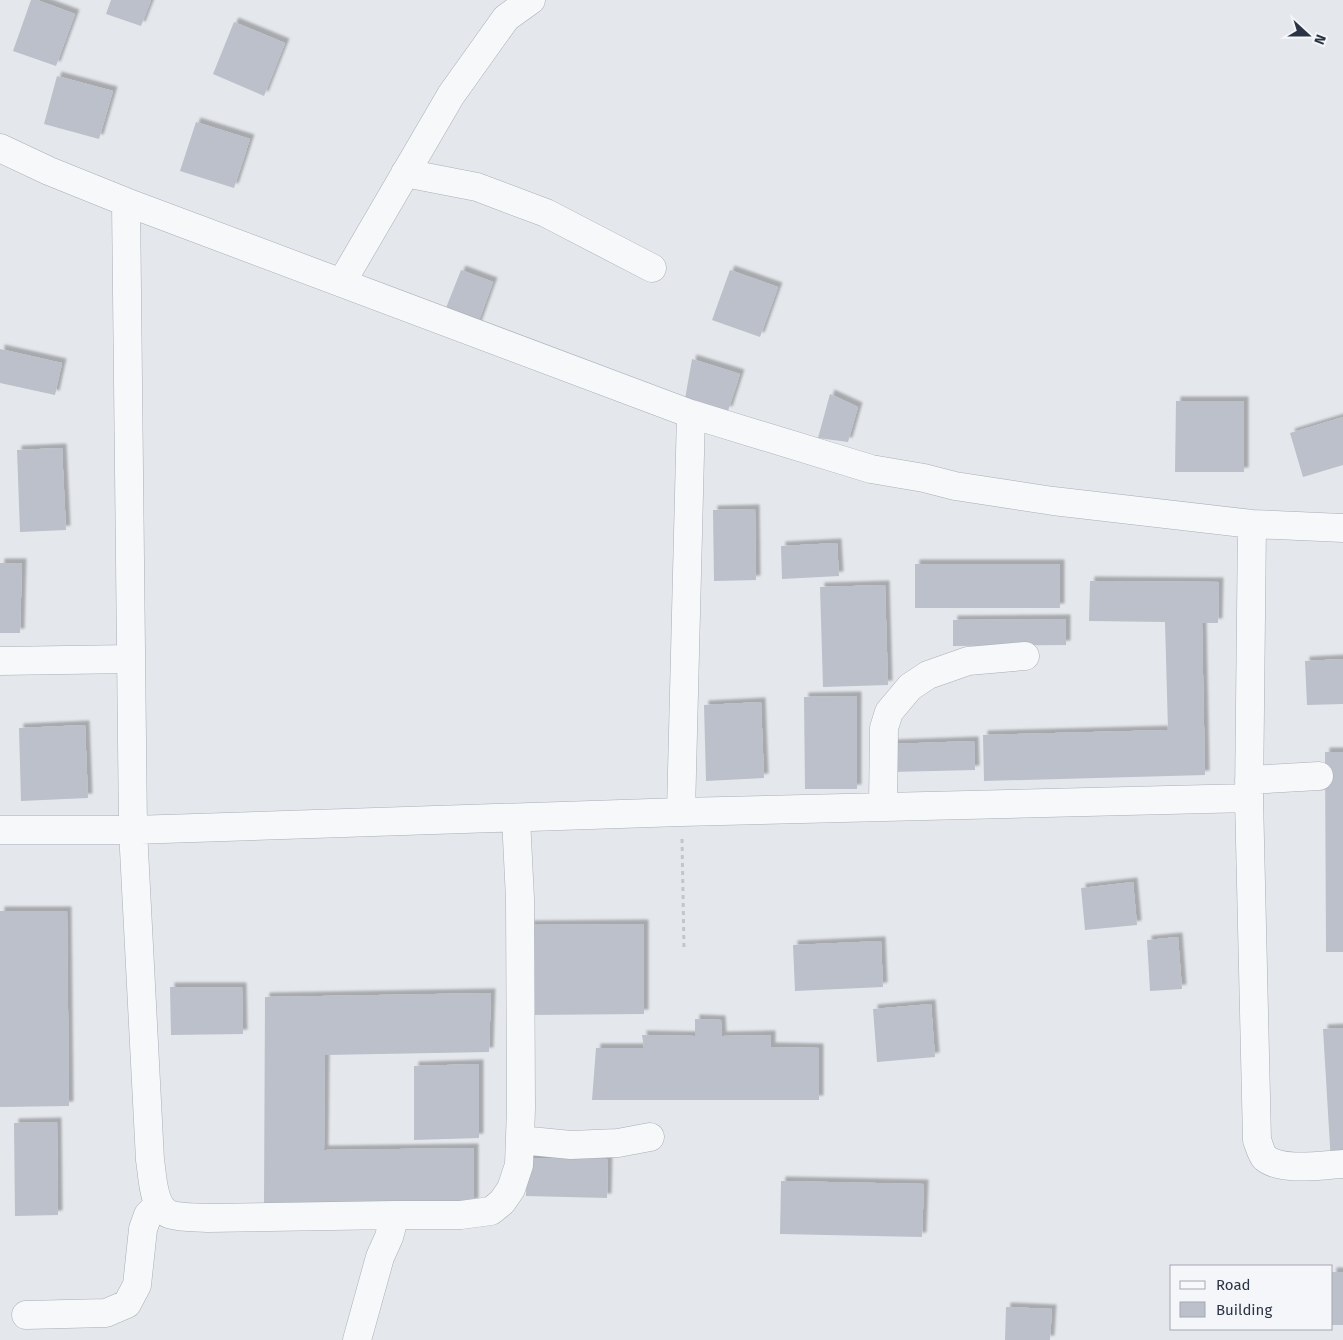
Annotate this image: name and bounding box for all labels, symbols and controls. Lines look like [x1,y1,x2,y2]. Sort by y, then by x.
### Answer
north arrow [1283,10,1333,60]
text: N [1310,32,1329,47]
legend [1170,1265,1333,1330]
text: Road [1216,1276,1251,1294]
text: Building [1216,1301,1272,1319]

